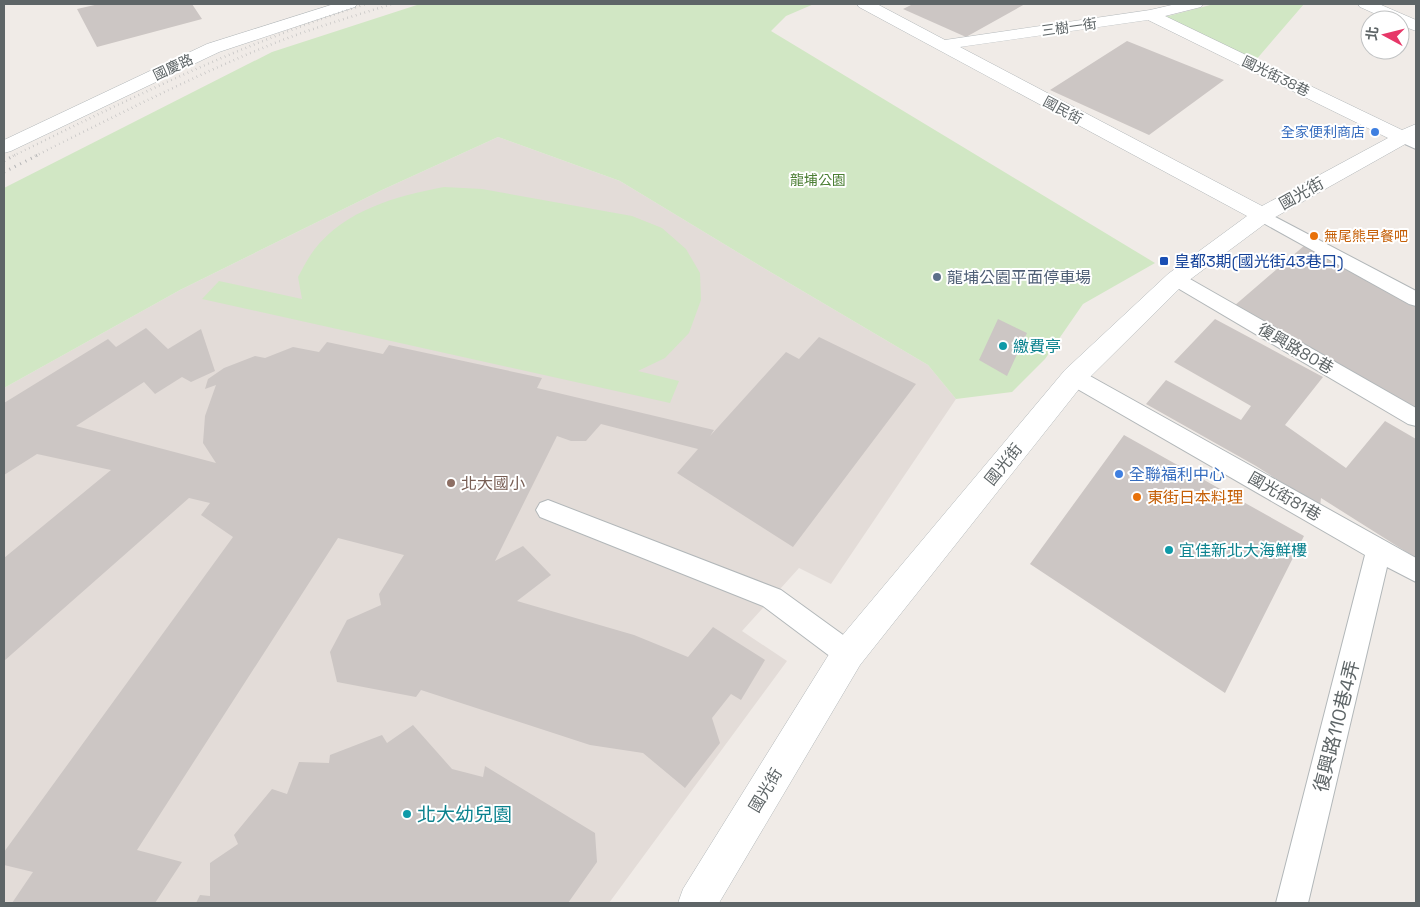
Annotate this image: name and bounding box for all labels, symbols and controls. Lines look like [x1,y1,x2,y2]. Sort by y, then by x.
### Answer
north arrow [1360,10,1410,60]
street label: 三樹一街 [1040,14,1098,40]
text: 北 [1362,25,1382,41]
street label: 國慶路 [150,50,196,84]
street label: 國光街38巷 [1239,52,1313,100]
street label: 國民街 [1040,92,1086,128]
place label: 全家便利商店 [1281,123,1365,141]
marker: 全家便利商店 [1369,126,1381,138]
park label: 龍埔公園 [790,171,846,189]
street label: 國光街 [1275,173,1327,214]
place label: 無尾熊早餐吧 [1324,227,1408,245]
marker: 無尾熊早餐吧 [1308,230,1320,242]
place label: 皇都3期(國光街43巷口) [1174,251,1343,272]
marker: 皇都3期(國光街43巷口) [1158,255,1170,267]
place label: 龍埔公園平面停車場 [947,267,1091,288]
marker: 龍埔公園平面停車場 [931,271,943,283]
street label: 復興路80巷 [1254,318,1337,379]
place label: 繳費亭 [1013,336,1061,357]
marker: 繳費亭 [997,340,1009,352]
street label: 國光街 [980,439,1027,490]
place label: 全聯福利中心 [1129,464,1225,485]
street label: 國光街81巷 [1245,467,1325,526]
marker: 全聯福利中心 [1113,468,1125,480]
place label: 北大國小 [461,473,525,494]
marker: 北大國小 [445,477,457,489]
place label: 東街日本料理 [1147,487,1243,508]
marker: 東街日本料理 [1131,491,1143,503]
place label: 宜佳新北大海鮮樓 [1179,540,1307,561]
marker: 宜佳新北大海鮮樓 [1163,544,1175,556]
street label: 復興路110巷4弄 [1308,658,1365,795]
street label: 國光街 [744,764,787,816]
place label: 北大幼兒園 [417,802,512,827]
marker: 北大幼兒園 [401,808,413,820]

